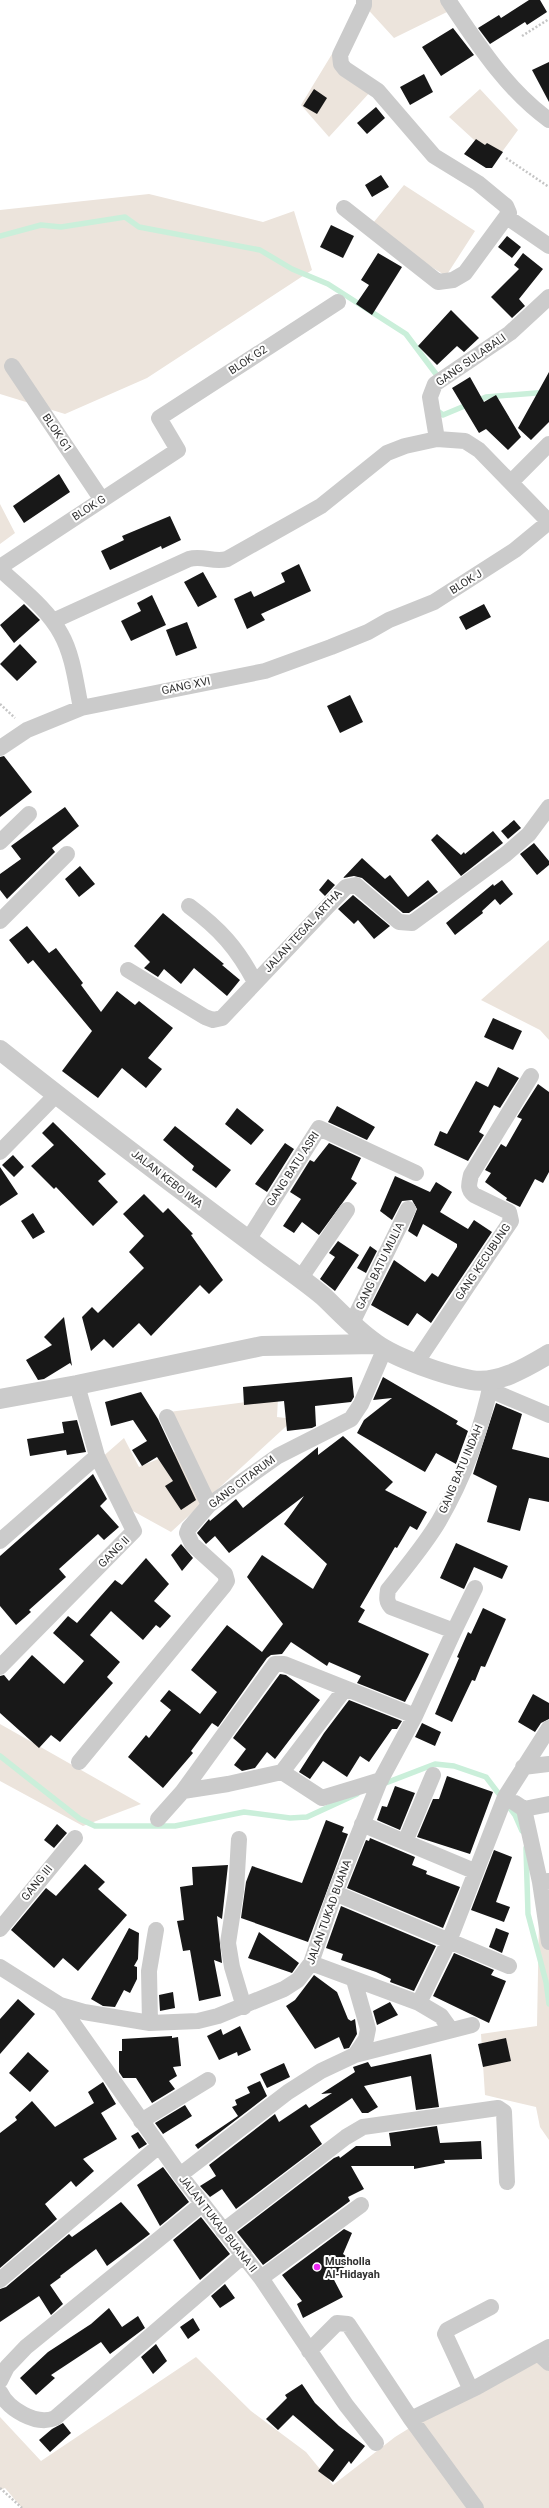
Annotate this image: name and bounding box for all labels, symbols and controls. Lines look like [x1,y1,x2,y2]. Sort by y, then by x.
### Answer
street label: GANG SULABALI [433,331,509,389]
street label: BLOK G2 [226,343,270,377]
street label: BLOK G1 [40,411,74,455]
street label: BLOK G [70,492,108,524]
street label: BLOK J [447,567,485,597]
street label: GANG XVI [160,674,212,698]
street label: JALAN TEGAL ARTHA [261,886,345,975]
street label: GANG BATU ASRI [264,1129,322,1209]
street label: JALAN KEBO IWA [129,1147,206,1211]
street label: GANG BATU MULIA [353,1220,407,1312]
street label: GANG KECUBUNG [453,1221,513,1303]
street label: GANG BATU INDAH [436,1423,486,1515]
street label: GANG CITARUM [206,1453,278,1511]
street label: GANG II [96,1534,132,1570]
street label: JALAN TUKAD BUANA [304,1857,354,1966]
street label: GANG III [19,1863,55,1903]
street label: JALAN TUKAD BUANA II [176,2173,260,2275]
place label: Musholla Al-Hidayah [325,2255,380,2281]
marker: Musholla Al-Hidayah [312,2262,322,2272]

